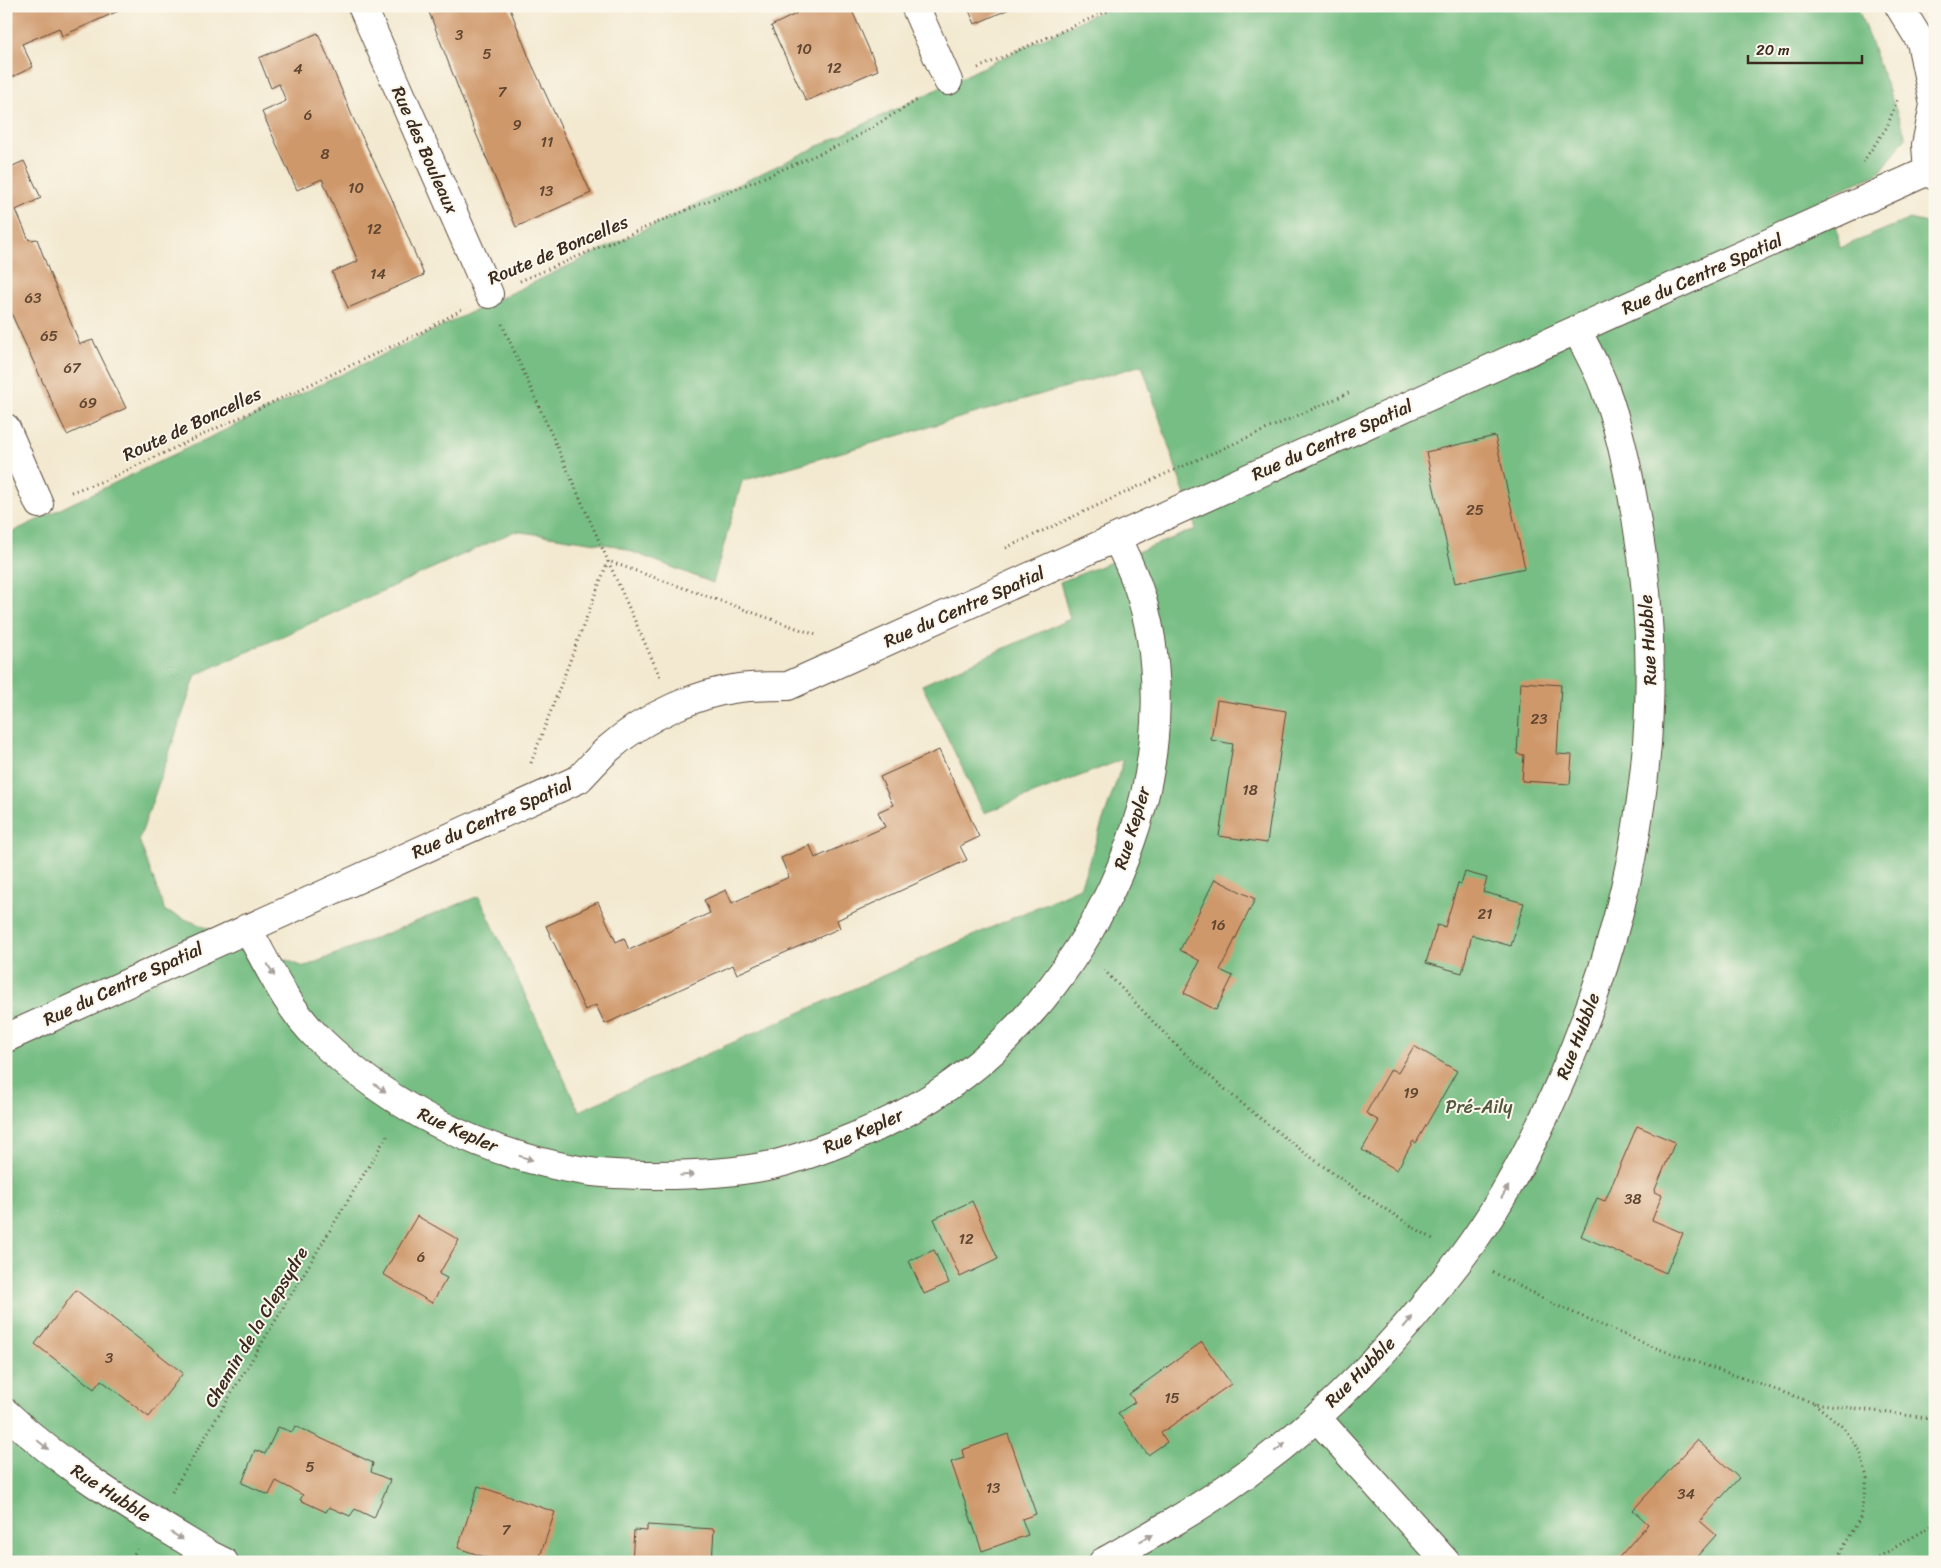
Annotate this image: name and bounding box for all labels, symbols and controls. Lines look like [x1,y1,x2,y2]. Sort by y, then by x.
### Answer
house number: 3 [455,22,463,48]
scale bar [1748,32,1862,64]
house number: 10 [796,36,812,62]
text: 20 m [1756,37,1790,63]
house number: 5 [482,41,492,67]
house number: 12 [826,55,842,81]
house number: 4 [293,56,303,82]
house number: 7 [498,79,508,105]
street label: Rue des Bouleaux [382,81,468,220]
house number: 6 [304,102,312,128]
house number: 9 [512,112,522,138]
house number: 11 [541,129,553,155]
house number: 8 [320,141,330,167]
house number: 10 [348,175,364,201]
house number: 13 [539,178,553,204]
street label: Route de Boncelles [483,206,634,294]
house number: 12 [366,216,382,242]
street label: Rue du Centre Spatial [1616,224,1788,324]
house number: 14 [370,261,386,287]
house number: 63 [25,285,41,311]
house number: 65 [40,323,58,349]
house number: 67 [63,355,82,381]
street label: Route de Boncelles [117,377,267,470]
house number: 69 [79,390,97,416]
street label: Rue du Centre Spatial [1246,390,1418,490]
house number: 25 [1466,497,1484,523]
street label: Rue du Centre Spatial [878,557,1050,657]
street label: Rue Hubble [1630,594,1666,686]
house number: 23 [1531,706,1547,732]
street label: Rue du Centre Spatial [406,768,578,868]
house number: 18 [1242,777,1258,803]
street label: Rue Kepler [1104,781,1160,874]
house number: 21 [1477,901,1493,927]
house number: 16 [1211,912,1225,938]
street label: Rue du Centre Spatial [38,933,209,1035]
one-way arrow [266,964,275,977]
street label: Rue Hubble [1547,988,1609,1084]
house number: 19 [1403,1080,1419,1106]
one-way arrow [373,1083,387,1093]
park label: Pré-Aily [1445,1091,1513,1123]
street label: Rue Kepler [412,1098,505,1163]
street label: Rue Kepler [817,1098,910,1163]
one-way arrow [518,1154,533,1162]
one-way arrow [679,1170,695,1178]
one-way arrow [1501,1185,1510,1198]
house number: 38 [1624,1186,1642,1212]
house number: 12 [958,1226,974,1252]
street label: Chemin de la Clepsydre [195,1240,317,1414]
house number: 6 [417,1244,425,1270]
one-way arrow [1403,1316,1414,1329]
street label: Rue Hubble [1317,1329,1403,1415]
house number: 3 [105,1345,113,1371]
house number: 15 [1164,1385,1180,1411]
one-way arrow [37,1439,49,1450]
one-way arrow [1273,1442,1286,1453]
house number: 5 [305,1454,315,1480]
street label: Rue Hubble [64,1455,158,1531]
house number: 13 [986,1475,1000,1501]
house number: 34 [1677,1481,1695,1507]
house number: 7 [502,1517,512,1543]
one-way arrow [171,1531,184,1540]
one-way arrow [1139,1534,1152,1543]

